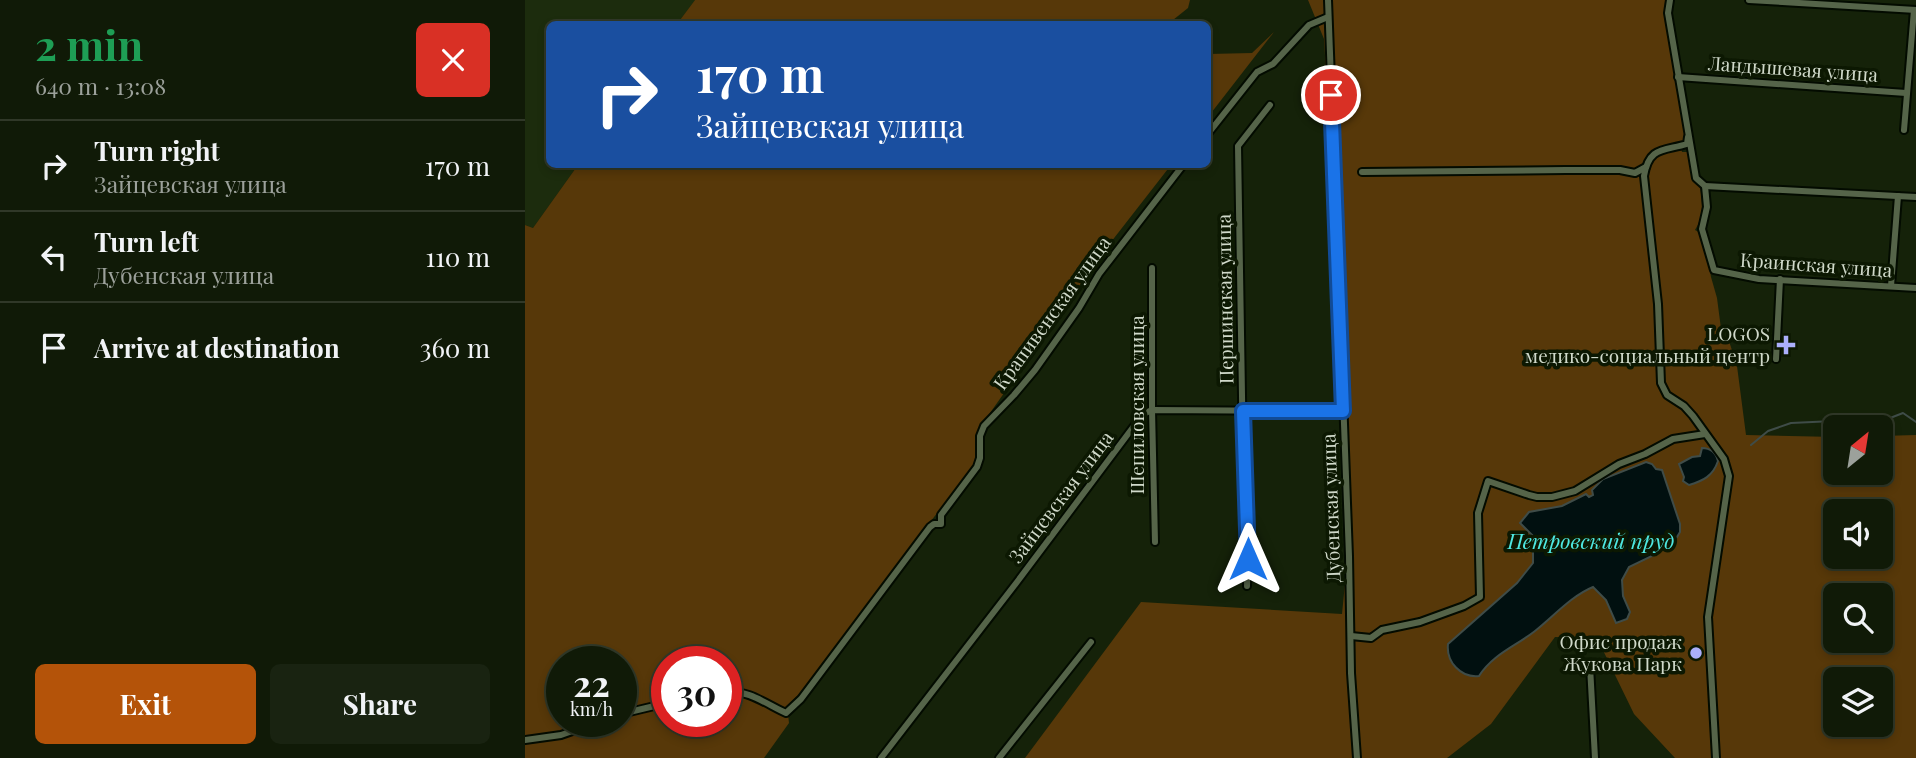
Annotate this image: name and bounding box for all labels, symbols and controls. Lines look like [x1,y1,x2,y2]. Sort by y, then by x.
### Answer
text: 2 min [35,16,143,72]
button: close [416,23,490,97]
text: 170 m [696,40,824,105]
icon: right [581,49,672,140]
street label: Ландышевая улица [1706,49,1879,87]
pin [1301,65,1361,125]
text: 640 m · 13:08 [35,70,166,101]
icon: arrive [1312,76,1350,114]
text: Зайцевская улица [696,103,964,146]
text: Turn right [94,133,220,168]
icon: right [35,147,73,185]
text: 170 m [425,148,490,183]
text: Зайцевская улица [94,168,287,199]
street label: Першинская улица [1210,213,1238,384]
text: Turn left [94,224,199,259]
street label: Крапивенская улица [987,230,1116,395]
icon: left [35,238,73,276]
text: 110 m [426,239,490,274]
street label: Краинская улица [1739,246,1894,282]
text: Дубенская улица [94,259,274,290]
street label: Шепиловская улица [1123,315,1149,495]
place label: LOGOS медико-социальный центр [1525,320,1770,368]
icon: arrive [35,329,73,367]
text: Arrive at destination [94,330,340,365]
text: 360 m [420,330,490,365]
marker: LOGOS медико-социальный центр [1776,335,1796,355]
north arrow [1823,415,1893,485]
map controls [1823,415,1893,737]
street label: Зайцевская улица [1002,425,1119,568]
street label: Дубенская улица [1314,433,1346,583]
button: sound [1823,499,1893,569]
position arrow [1211,522,1285,596]
water label: Петровский пруд [1506,526,1675,554]
button: search [1823,583,1893,653]
place label: Офис продаж Жукова Парк [1560,628,1682,676]
marker: Офис продаж Жукова Парк [1688,645,1704,661]
speed limit sign: 30 [651,646,742,737]
text: 22 [573,659,610,706]
button: Exit [35,664,256,744]
button: Share [270,664,490,744]
button: layers [1823,667,1893,737]
text: km/h [570,697,613,721]

